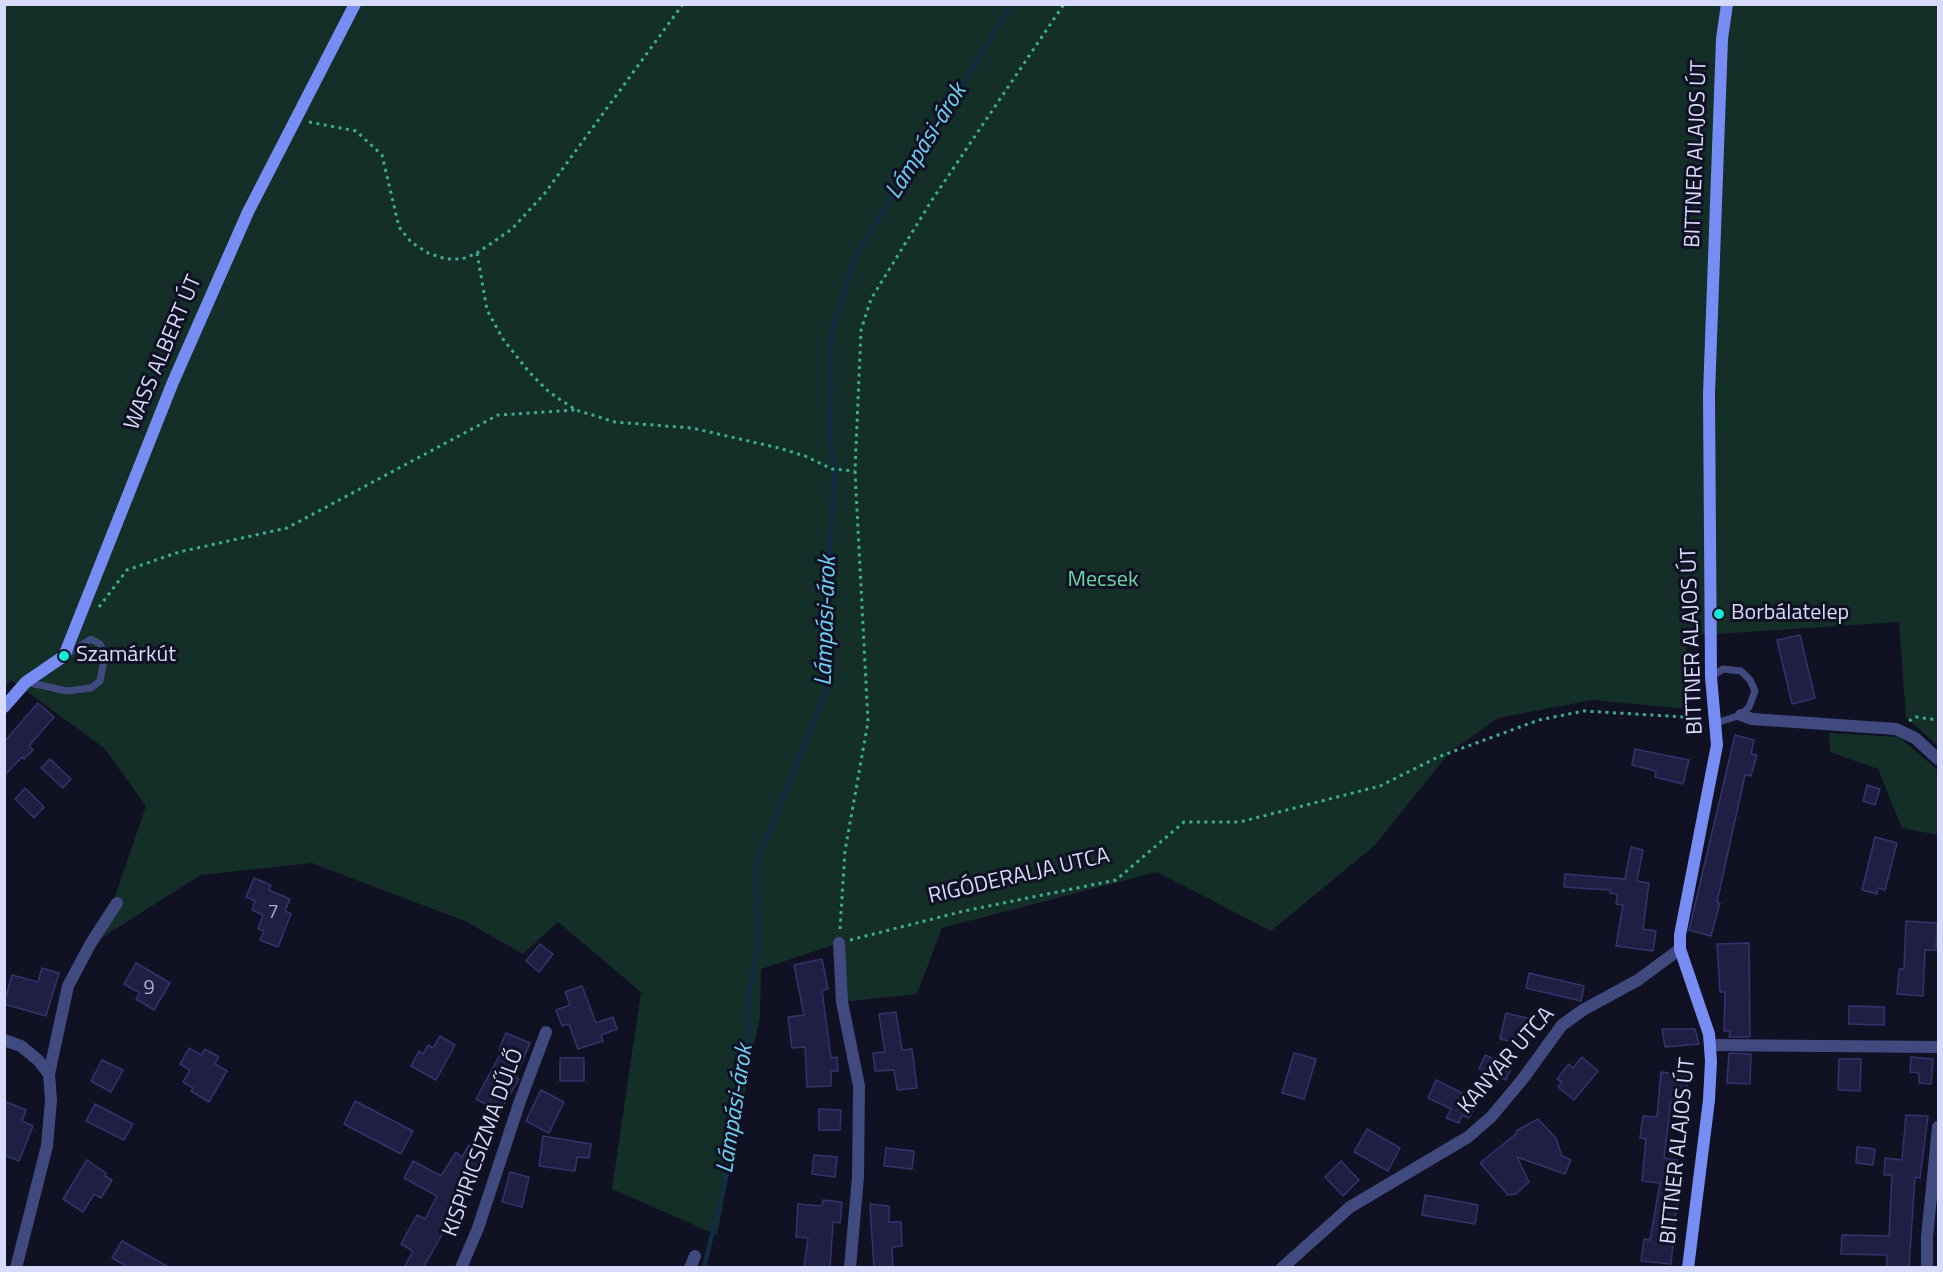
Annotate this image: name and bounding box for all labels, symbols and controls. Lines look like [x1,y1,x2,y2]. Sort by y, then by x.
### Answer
street label: BITTNER ALAJOS ÚT [1681,60,1713,248]
water label: Lámpási-árok [880,79,974,205]
street label: WASS ALBERT ÚT [120,272,208,434]
street label: BITTNER ALAJOS ÚT [1677,547,1709,735]
water label: Lámpási-árok [810,556,844,686]
park label: Mecsek [1068,568,1138,594]
place label: Borbálatelep [1731,601,1849,627]
marker: Borbálatelep [1712,607,1726,621]
place label: Szamárkút [76,643,176,669]
marker: Szamárkút [57,649,71,663]
street label: RIGÓDERALJA UTCA [926,843,1112,911]
house number: 7 [267,901,279,925]
house number: 9 [143,977,155,1001]
street label: KANYAR UTCA [1453,1002,1561,1120]
water label: Lámpási-árok [712,1043,760,1175]
street label: KISPIRICSIZMA DŰLŐ [438,1046,530,1240]
street label: BITTNER ALAJOS ÚT [1656,1056,1702,1246]

